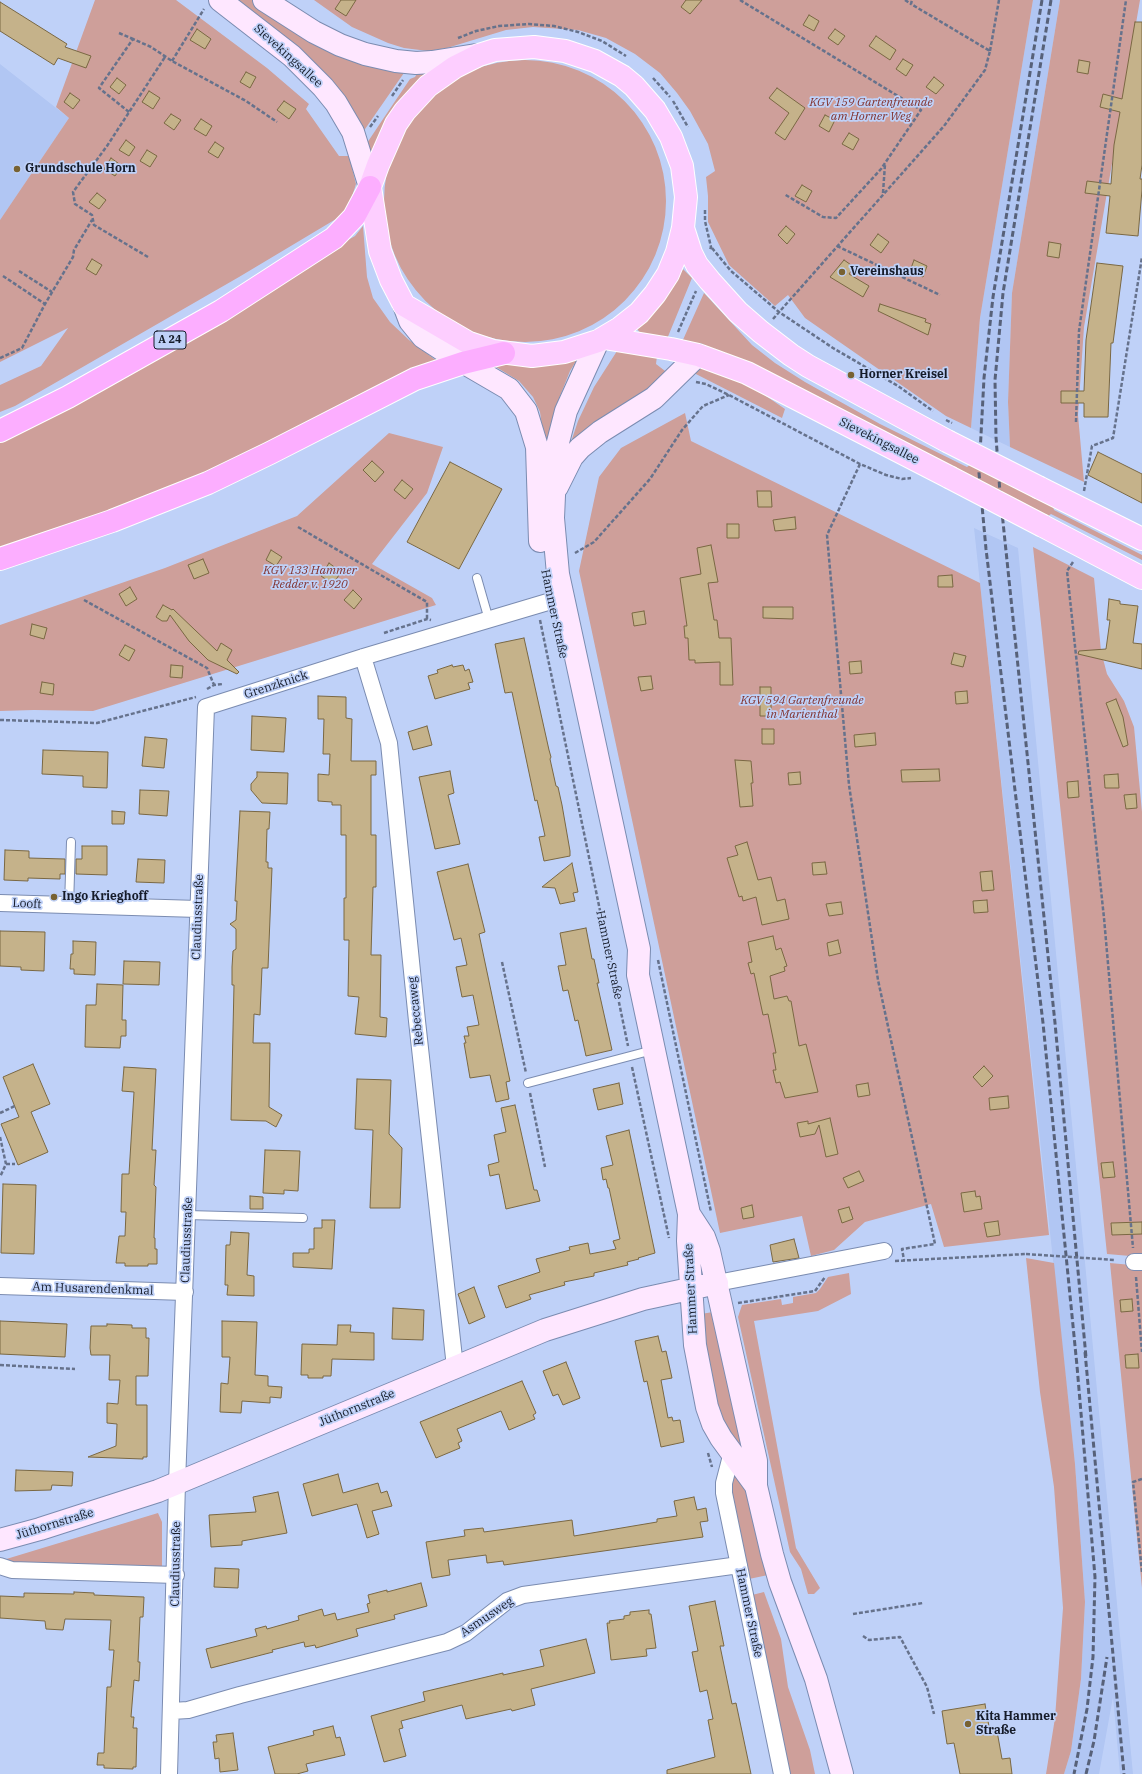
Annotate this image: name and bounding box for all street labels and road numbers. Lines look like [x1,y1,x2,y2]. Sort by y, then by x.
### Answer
street label: Sievekingsallee [251,21,325,91]
road number: A 24 [154,331,186,349]
street label: Sievekingsallee [837,415,921,467]
street label: Hammer Straße [538,568,570,660]
street label: Grenzknick [242,668,310,702]
street label: Claudiusstraße [189,874,207,960]
street label: Looft [12,896,42,912]
street label: Hammer Straße [593,909,625,1001]
street label: Rebeccaweg [405,976,427,1046]
street label: Claudiusstraße [178,1197,196,1283]
street label: Hammer Straße [681,1243,701,1335]
street label: Am Husarendenkmal [32,1280,154,1298]
street label: Jüthornstraße [317,1386,397,1430]
street label: Jüthornstraße [14,1505,96,1543]
street label: Claudiusstraße [168,1521,184,1607]
street label: Hammer Straße [733,1567,765,1659]
street label: Asmusweg [458,1594,516,1640]

